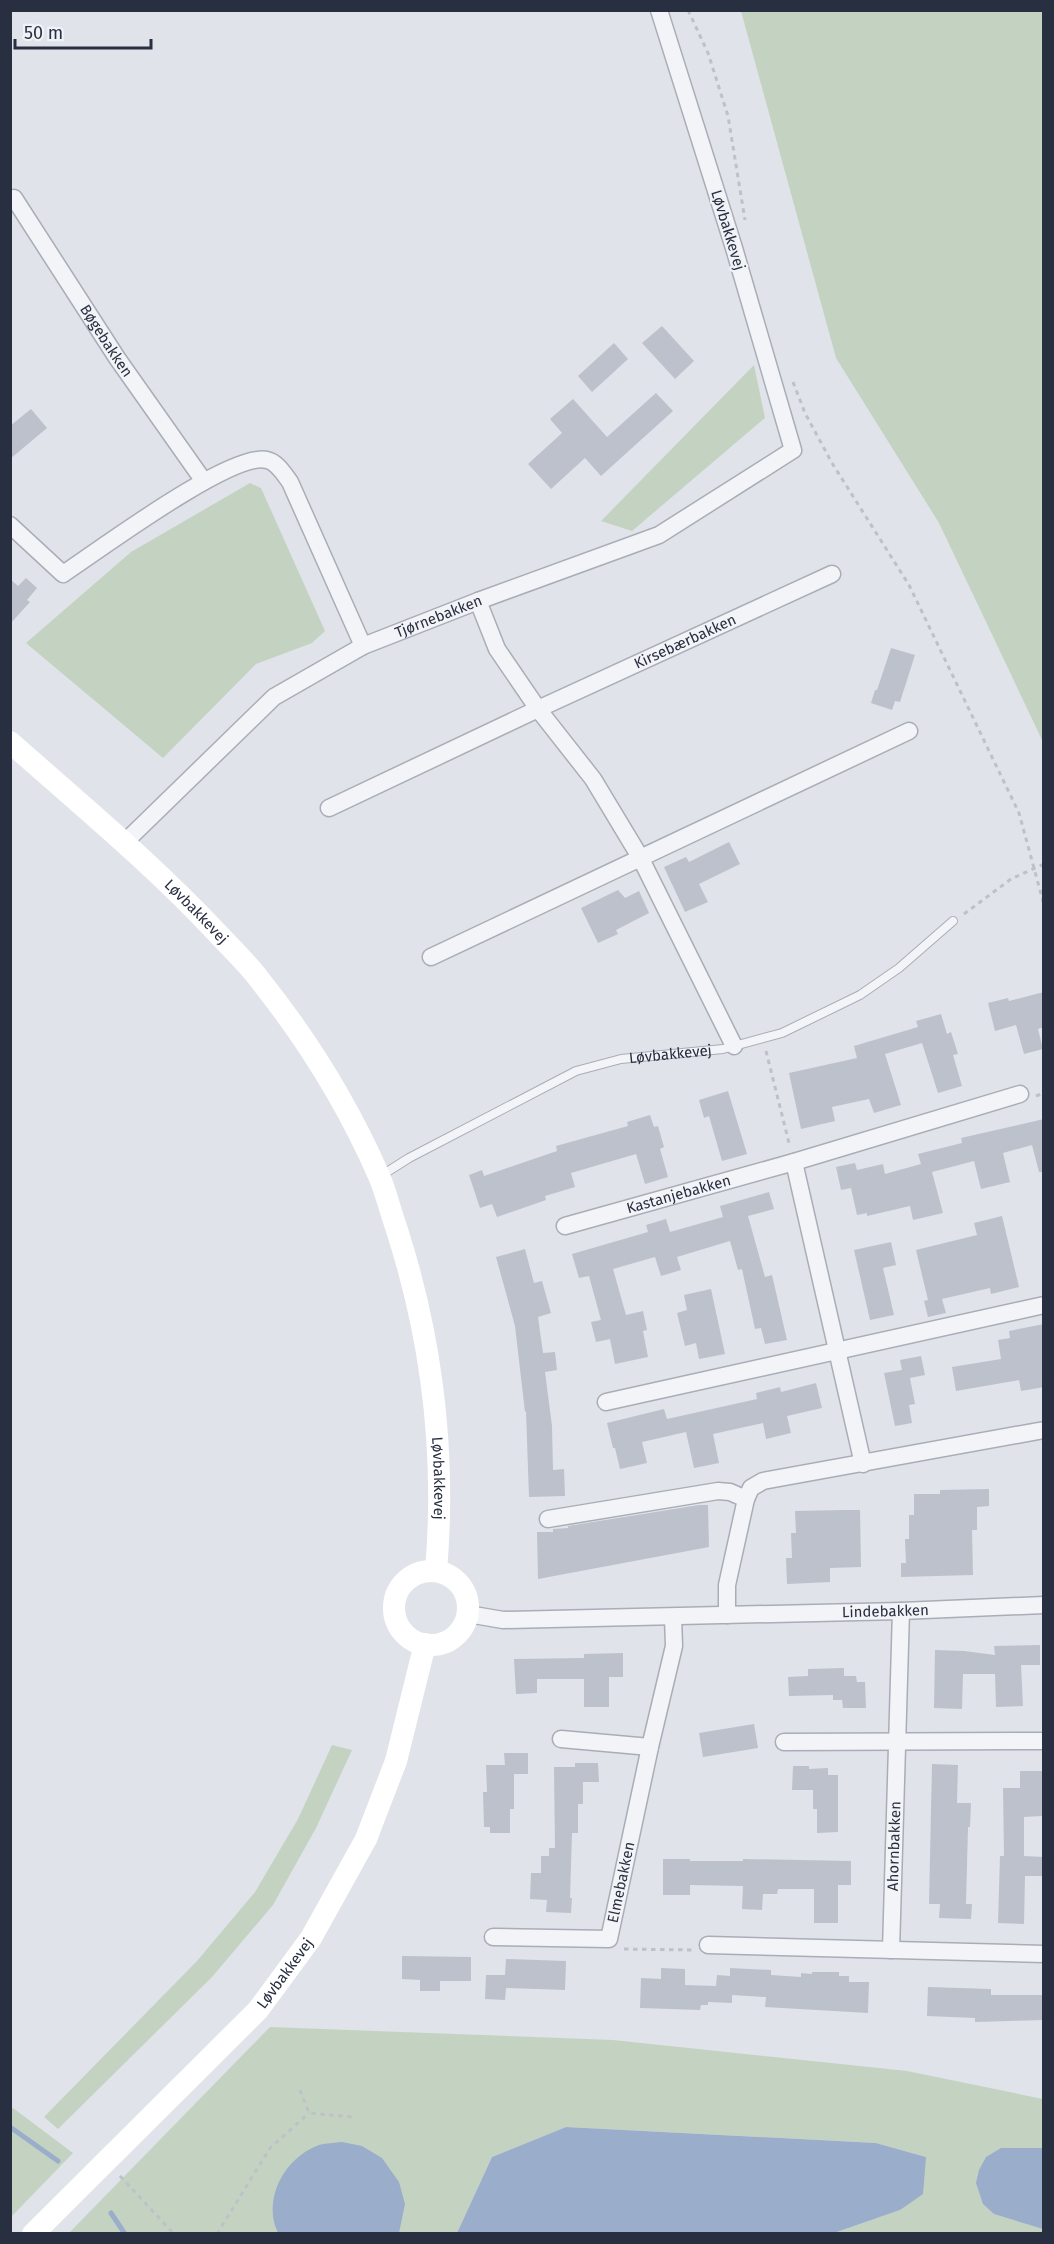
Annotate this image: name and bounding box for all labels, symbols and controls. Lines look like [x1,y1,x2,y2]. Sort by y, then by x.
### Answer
scale bar [15,12,152,50]
text: 50 m [24,22,63,44]
street label: Løvbakkevej [707,188,749,272]
street label: Bøgebakken [76,301,137,380]
street label: Tjørnebakken [392,591,485,642]
street label: Kirsebærbakken [631,610,739,673]
street label: Løvbakkevej [161,876,232,948]
street label: Løvbakkevej [628,1041,713,1067]
street label: Kastanjebakken [624,1171,733,1217]
street label: Løvbakkevej [428,1436,448,1520]
street label: Lindebakken [842,1601,929,1621]
street label: Ahornbakken [884,1801,904,1891]
street label: Elmebakken [604,1840,639,1925]
street label: Løvbakkevej [253,1935,317,2012]

